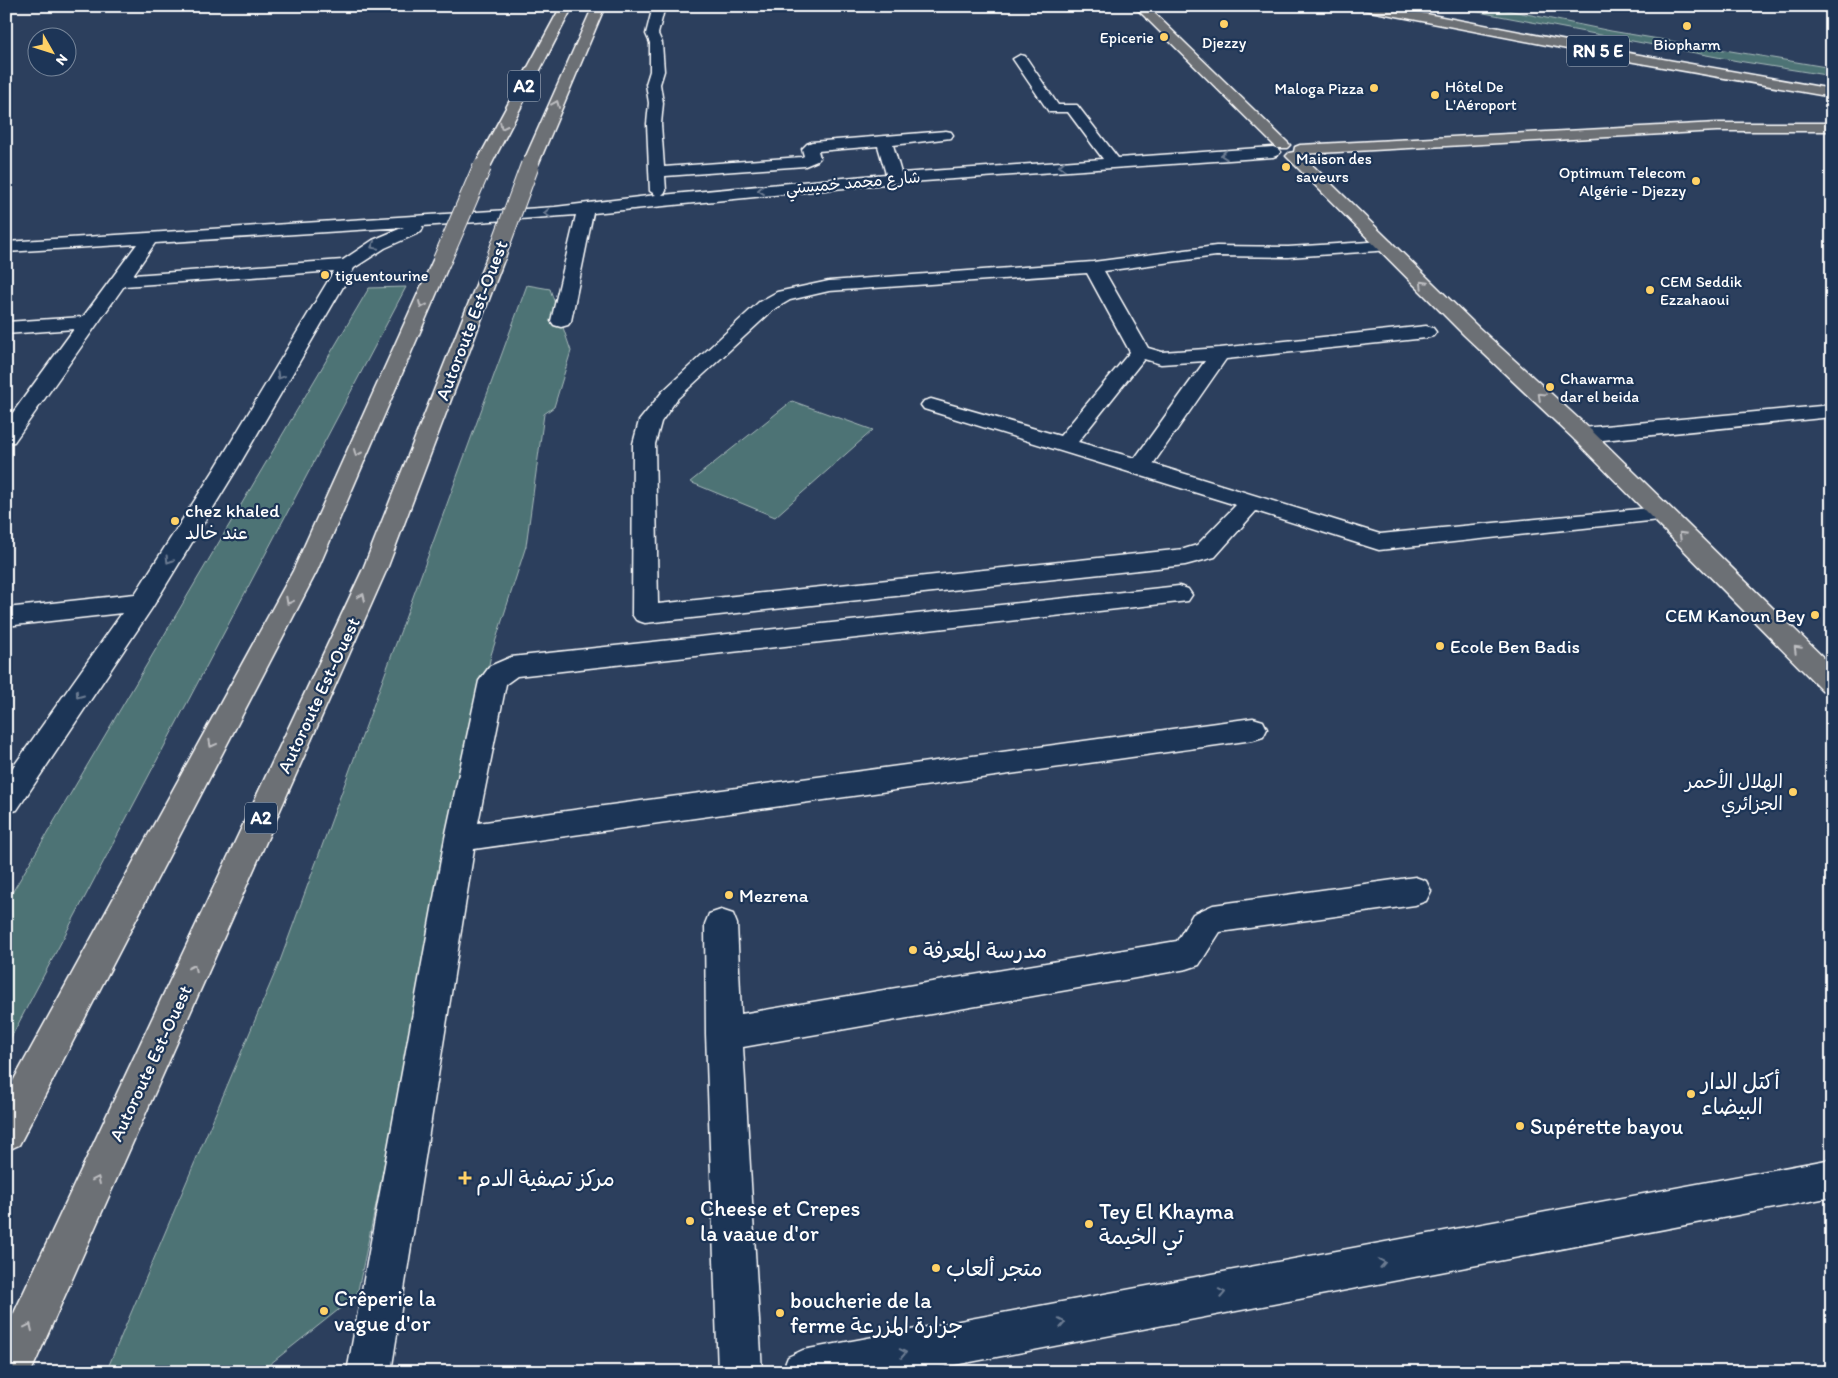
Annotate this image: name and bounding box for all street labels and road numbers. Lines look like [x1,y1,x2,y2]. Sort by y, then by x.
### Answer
road number: RN 5 E [1567,36,1629,66]
road number: A2 [508,70,540,102]
street label: شارع محمد خميستي [785,167,922,203]
street label: Autoroute Est-Ouest [430,237,513,404]
street label: Autoroute Est-Ouest [272,613,365,777]
road number: A2 [245,802,277,834]
street label: Autoroute Est-Ouest [104,981,197,1145]

